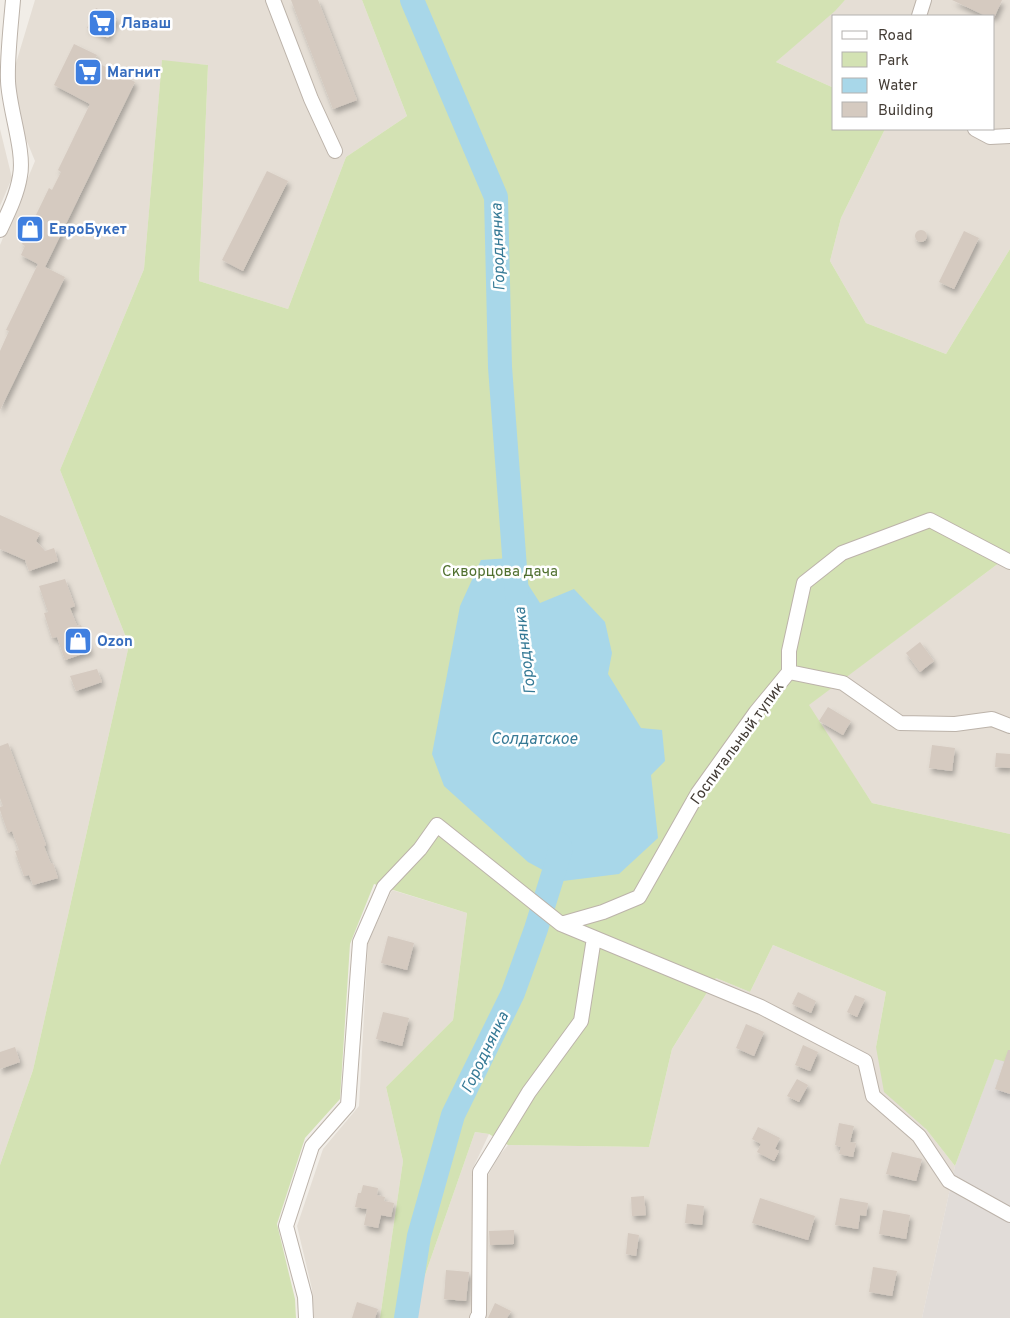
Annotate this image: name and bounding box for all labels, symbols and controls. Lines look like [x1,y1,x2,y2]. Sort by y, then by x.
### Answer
supermarket icon: Лаваш [87,8,117,38]
place label: Лаваш [121,15,171,34]
legend [832,15,995,130]
text: Road [878,27,913,46]
text: Park [878,52,909,71]
supermarket icon: Магнит [73,57,103,87]
place label: Магнит [107,64,160,83]
text: Water [878,77,918,96]
text: Building [878,102,933,121]
water label: Городнянка [487,202,511,291]
shop icon: ЕвроБукет [15,214,45,244]
place label: ЕвроБукет [49,221,127,240]
park label: Скворцова дача [442,563,558,582]
water label: Городнянка [511,605,541,696]
shop icon: Ozon [63,626,93,656]
place label: Ozon [97,633,133,652]
street label: Госпитальный тупик [687,679,789,809]
water label: Солдатское [491,730,578,750]
water label: Городнянка [458,1008,514,1097]

